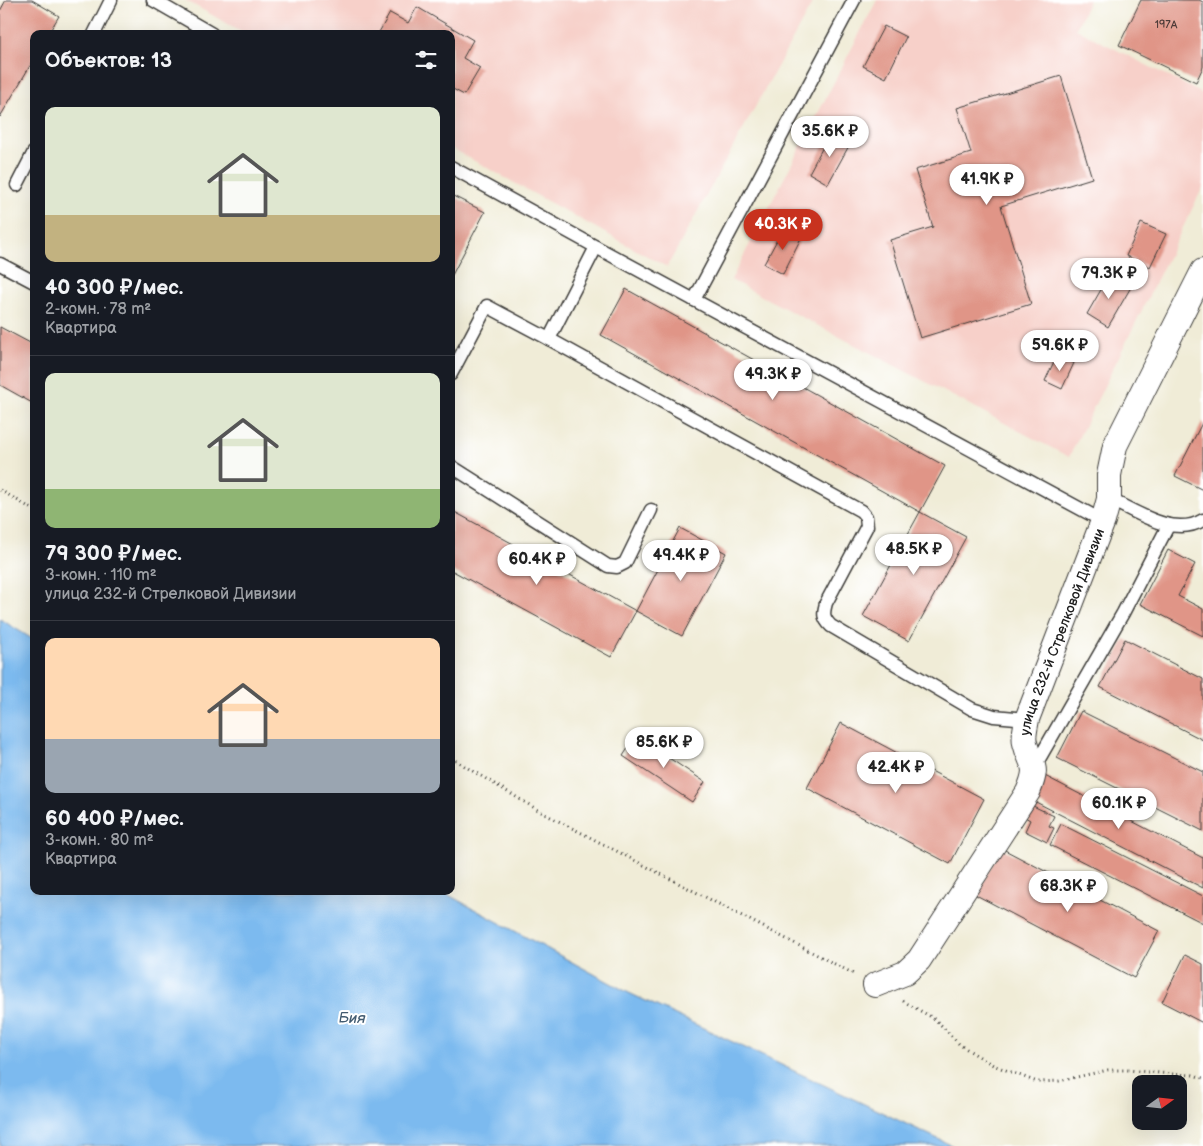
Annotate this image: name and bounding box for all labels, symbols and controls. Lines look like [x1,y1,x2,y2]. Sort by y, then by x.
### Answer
house number: 197А [1155,18,1178,31]
icon: filters [412,46,440,74]
text: Объектов: 13 [45,48,172,73]
pin: 35.6K ₽ [784,116,876,158]
text: 35.6K ₽ [802,122,858,141]
icon: home [198,140,288,230]
pin: 41.9K ₽ [941,164,1033,206]
text: 41.9K ₽ [960,170,1014,189]
pin: 40.3K ₽ [737,208,829,251]
text: 40.3K ₽ [755,215,811,234]
pin: 79.3K ₽ [1063,258,1155,300]
text: 79.3K ₽ [1081,264,1137,283]
text: 40 300 ₽/мес. [45,275,183,300]
text: 2-комн. · 78 m² [45,300,151,319]
text: Квартира [45,319,117,338]
pin: 59.6K ₽ [1014,330,1106,372]
text: 59.6K ₽ [1032,336,1088,355]
pin: 49.3K ₽ [727,358,819,401]
text: 49.3K ₽ [745,365,801,384]
icon: home [198,405,288,495]
street label: улица 232-й Стрелковой Дивизии [1016,526,1108,736]
pin: 48.5K ₽ [868,534,960,576]
pin: 49.4K ₽ [635,540,727,582]
text: 48.5K ₽ [886,540,942,559]
text: 79 300 ₽/мес. [45,541,182,566]
pin: 60.4K ₽ [491,544,583,586]
text: 49.4K ₽ [653,546,709,565]
text: 60.4K ₽ [508,550,566,569]
text: 3-комн. · 110 m² [45,566,157,585]
text: улица 232-й Стрелковой Дивизии [45,585,296,604]
icon: home [198,670,288,760]
pin: 85.6K ₽ [618,726,710,769]
text: 85.6K ₽ [636,733,692,752]
pin: 42.4K ₽ [850,752,942,794]
text: 42.4K ₽ [868,758,924,777]
pin: 60.1K ₽ [1073,788,1165,830]
text: 60.1K ₽ [1092,794,1146,813]
text: 60 400 ₽/мес. [45,806,184,831]
text: 3-комн. · 80 m² [45,831,154,850]
text: Квартира [45,850,117,869]
pin: 68.3K ₽ [1022,870,1114,913]
text: 68.3K ₽ [1040,877,1096,896]
water label: Бия [338,1009,366,1028]
north arrow [1132,1075,1188,1130]
map controls [1132,1075,1187,1130]

